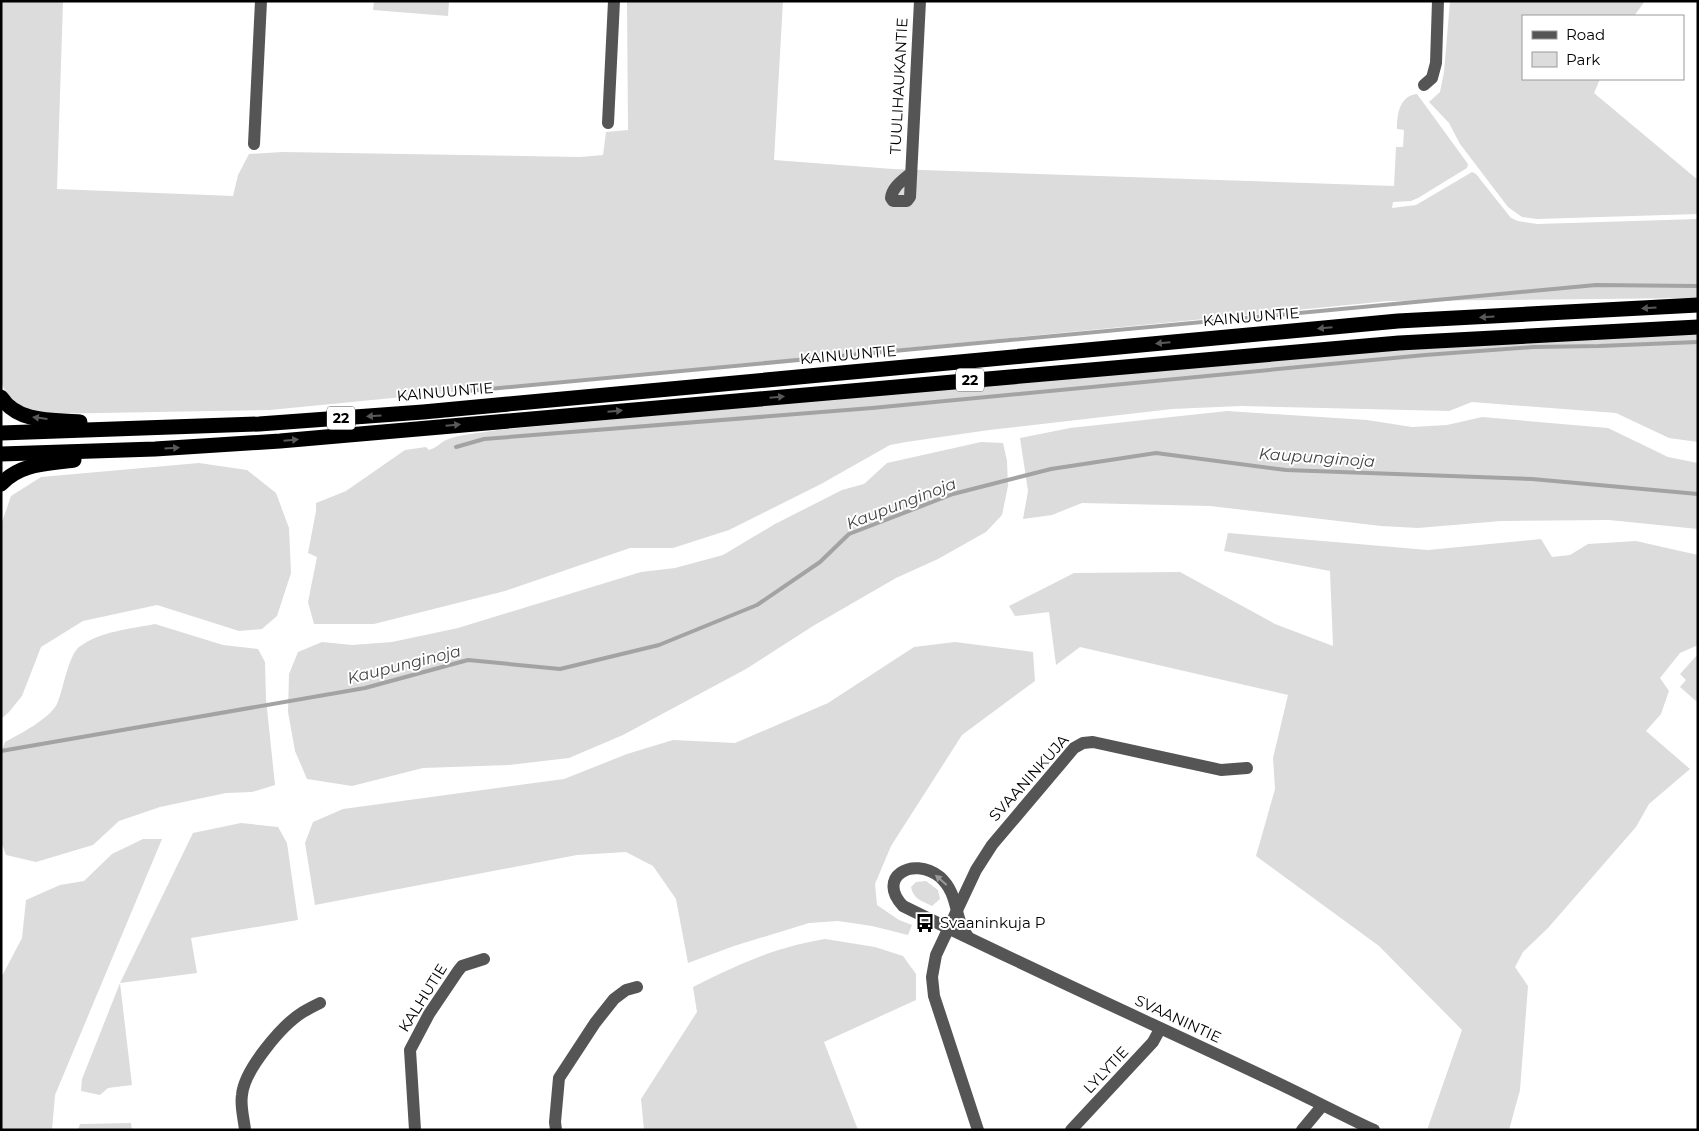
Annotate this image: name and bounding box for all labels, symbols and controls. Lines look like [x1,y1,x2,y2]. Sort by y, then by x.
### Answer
legend [1522,15,1684,80]
street label: TUULIHAUKANTIE [885,17,912,155]
text: Road [1566,25,1605,44]
text: Park [1566,50,1600,69]
street label: KAINUUNTIE [1202,303,1300,330]
one-way arrow [1641,304,1657,312]
one-way arrow [1479,313,1495,321]
one-way arrow [1316,324,1332,332]
one-way arrow [1155,339,1171,347]
street label: KAINUUNTIE [799,341,897,368]
road number: 22 [956,368,984,392]
street label: KAINUUNTIE [396,378,494,405]
one-way arrow [769,393,785,401]
road number: 22 [327,406,355,429]
one-way arrow [607,407,623,415]
one-way arrow [366,412,382,420]
one-way arrow [32,414,48,422]
one-way arrow [445,421,461,429]
one-way arrow [283,436,299,444]
one-way arrow [165,444,181,452]
water label: Kaupunginoja [1258,444,1376,471]
water label: Kaupunginoja [844,474,959,533]
water label: Kaupunginoja [345,641,463,688]
street label: SVAANINKUJA [985,730,1073,825]
one-way arrow [936,874,948,886]
bus stop icon: Svaaninkuja P [914,912,936,934]
place label: Svaaninkuja P [940,913,1046,932]
street label: KALHUTIE [394,960,451,1035]
street label: SVAANINTIE [1132,990,1224,1047]
street label: LYLYTIE [1079,1042,1132,1097]

